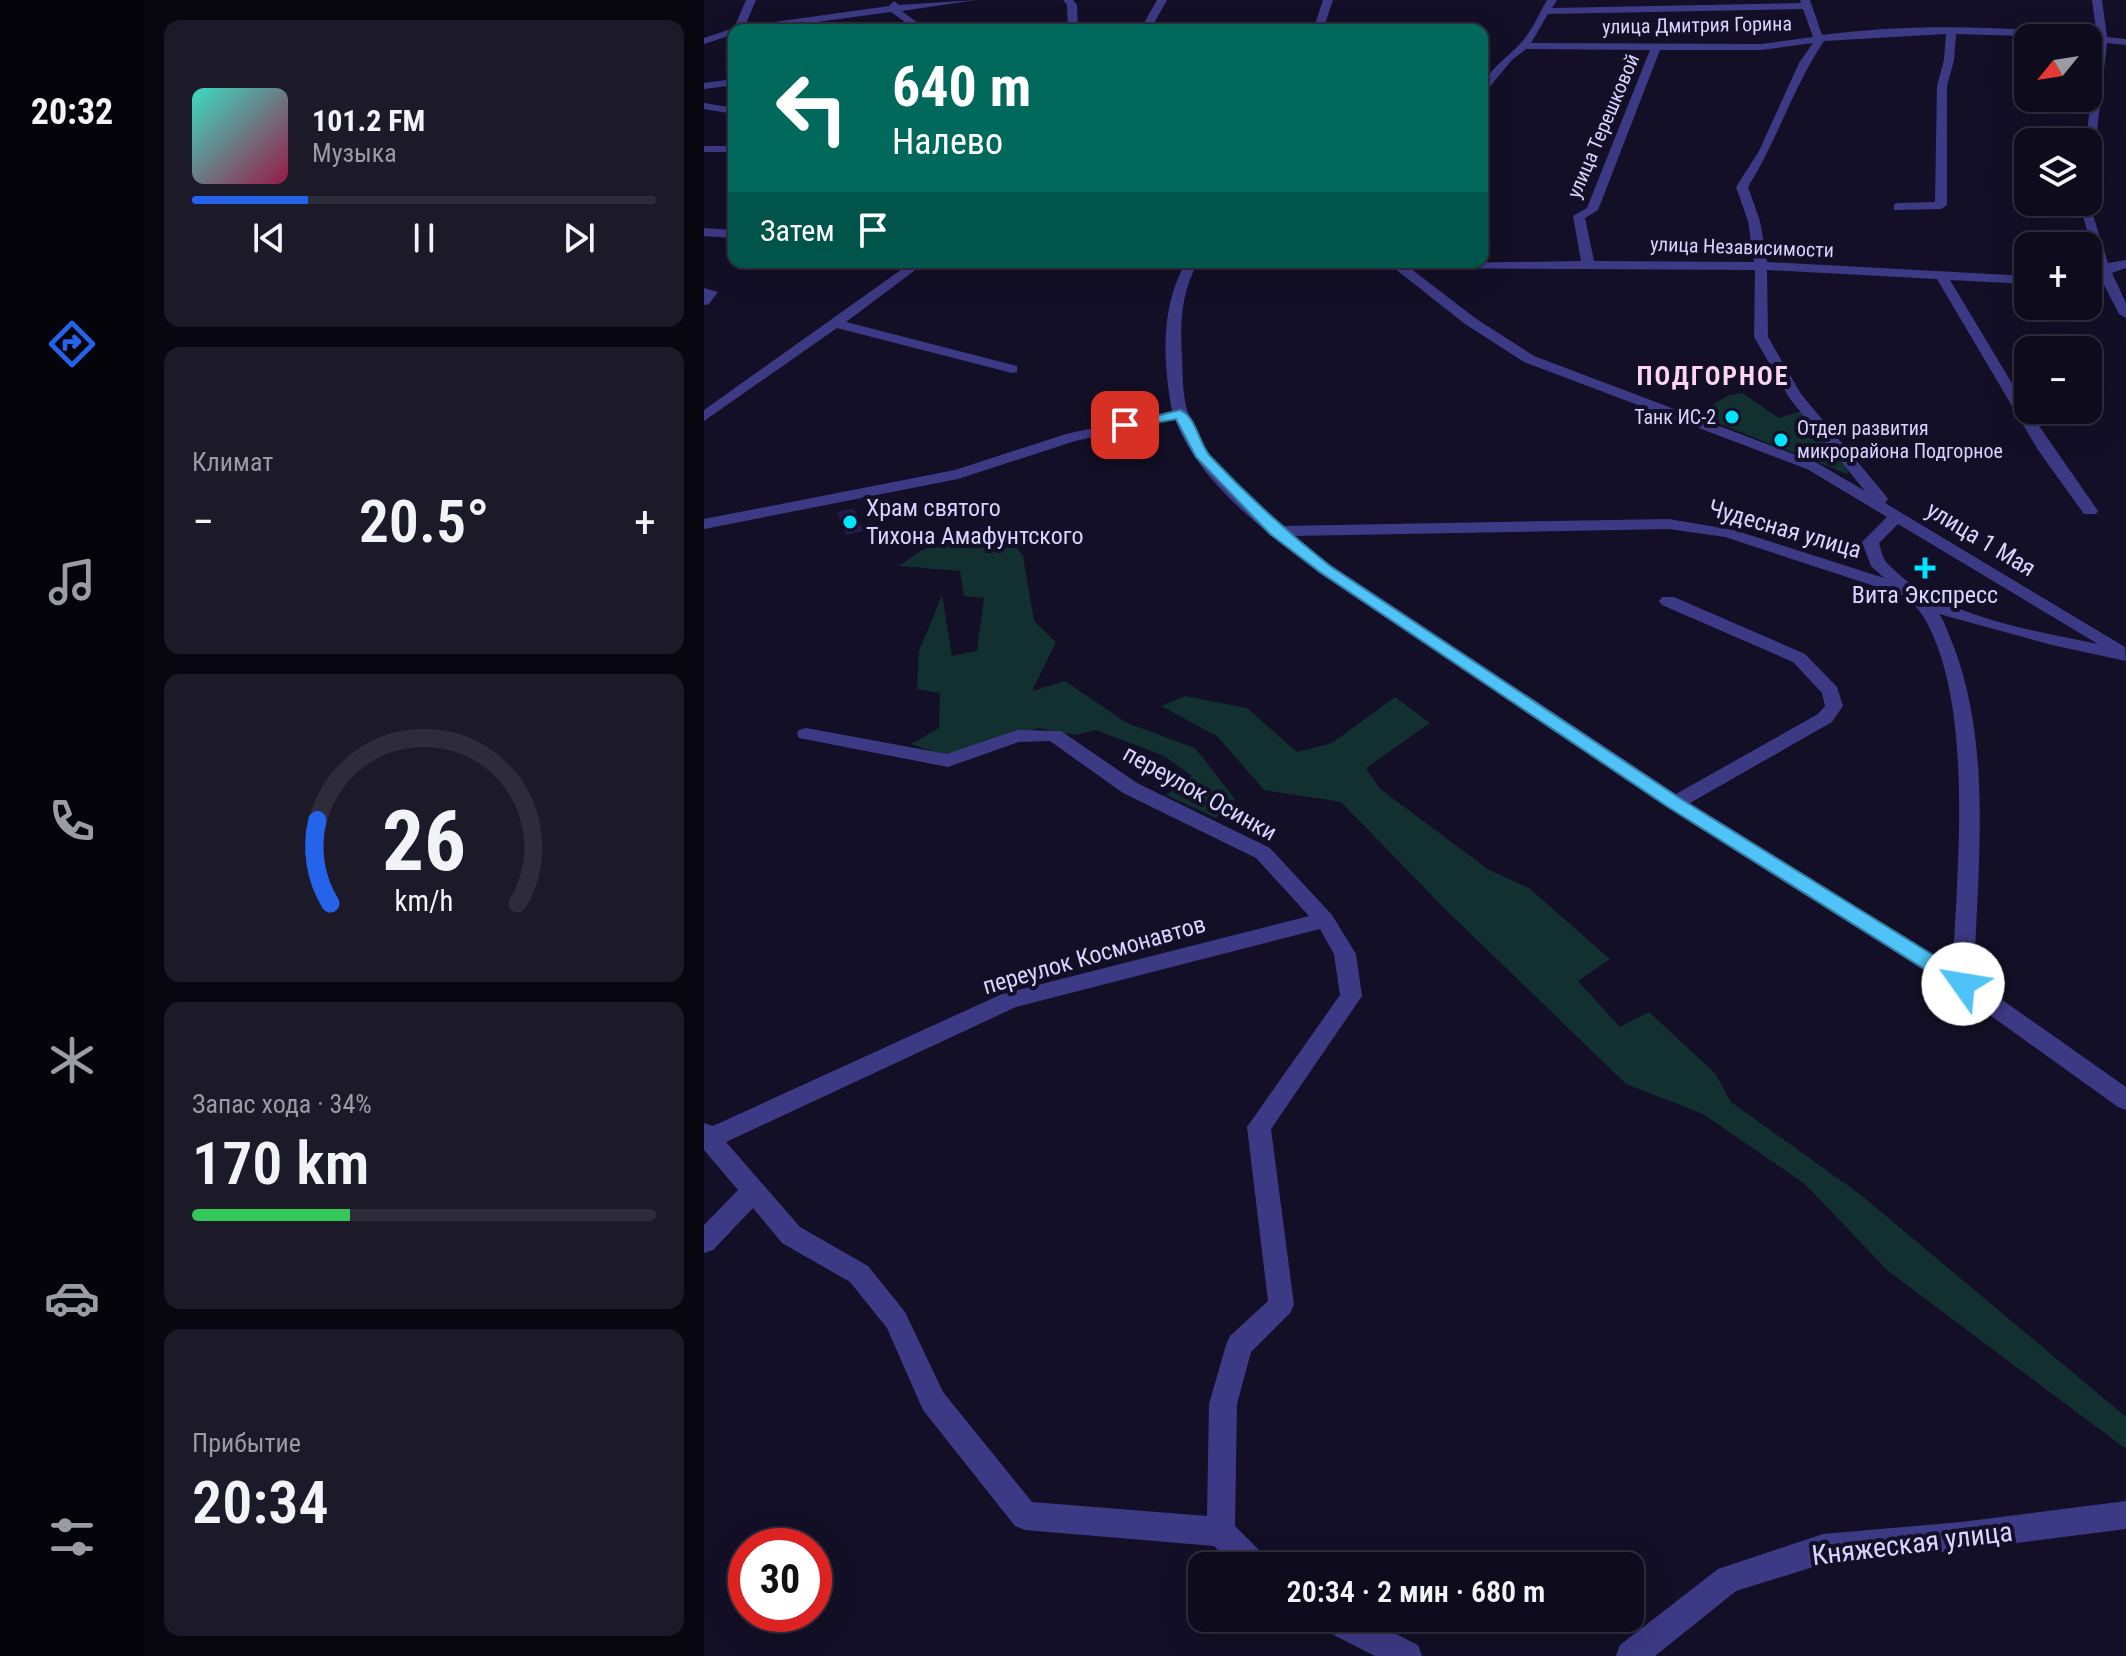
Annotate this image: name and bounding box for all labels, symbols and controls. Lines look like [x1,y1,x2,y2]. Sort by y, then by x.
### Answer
street label: улица Дмитрия Горина [1602,11,1792,39]
north arrow [2014,24,2102,112]
map controls [2014,24,2102,424]
street label: улица Терешковой [1562,50,1644,202]
text: 640 m [892,54,1031,120]
icon: left [760,56,864,160]
text: 20:32 [31,91,113,133]
text: 101.2 FM [312,103,425,138]
text: Налево [892,121,1003,163]
button: layers [2014,128,2102,216]
text: Музыка [312,138,397,168]
icon: arrive [851,208,895,252]
text: Затем [760,213,835,248]
icon: previous [247,216,291,260]
icon: pause [402,216,446,260]
icon: next [557,216,601,260]
street label: улица Независимости [1650,232,1834,262]
button: + [2014,232,2102,320]
icon: directions [44,316,100,372]
button: − [2014,336,2102,424]
district label: ПОДГОРНОЕ [1636,361,1790,391]
pin [1091,391,1159,459]
icon: arrive [1103,403,1147,447]
place label: Танк ИС-2 [1634,405,1716,429]
marker: Танк ИС-2 [1723,408,1741,426]
place label: Отдел развития микрорайона Подгорное [1797,416,2003,463]
marker: Отдел развития микрорайона Подгорное [1772,431,1790,449]
text: Климат [192,447,273,477]
text: 20.5° [359,486,489,557]
place label: Храм святого Тихона Амафунтского [866,494,1083,550]
street label: Чудесная улица [1705,494,1865,564]
text: − [192,496,214,548]
text: + [634,496,656,548]
street label: улица 1 Мая [1921,496,2041,582]
marker: Храм святого Тихона Амафунтского [841,513,859,531]
icon: music [44,554,100,610]
marker: Вита Экспресс [1916,559,1934,577]
place label: Вита Экспресс [1852,581,1998,609]
street label: переулок Осинки [1118,739,1282,847]
icon: phone [44,793,100,849]
text: 26 [382,793,466,890]
text: km/h [395,884,453,918]
street label: переулок Космонавтов [979,910,1209,1000]
position arrow [1921,942,2005,1026]
icon: climate [44,1032,100,1088]
text: Запас хода · 34% [192,1089,372,1119]
text: 170 km [192,1128,369,1199]
icon: car [44,1270,100,1326]
text: Прибытие [192,1428,301,1458]
text: 20:34 [192,1467,329,1538]
icon: filters [44,1509,100,1565]
street label: Княжеская улица [1810,1515,2014,1572]
speed limit sign: 30 [728,1528,832,1632]
text: 20:34 · 2 мин · 680 m [1287,1574,1545,1609]

